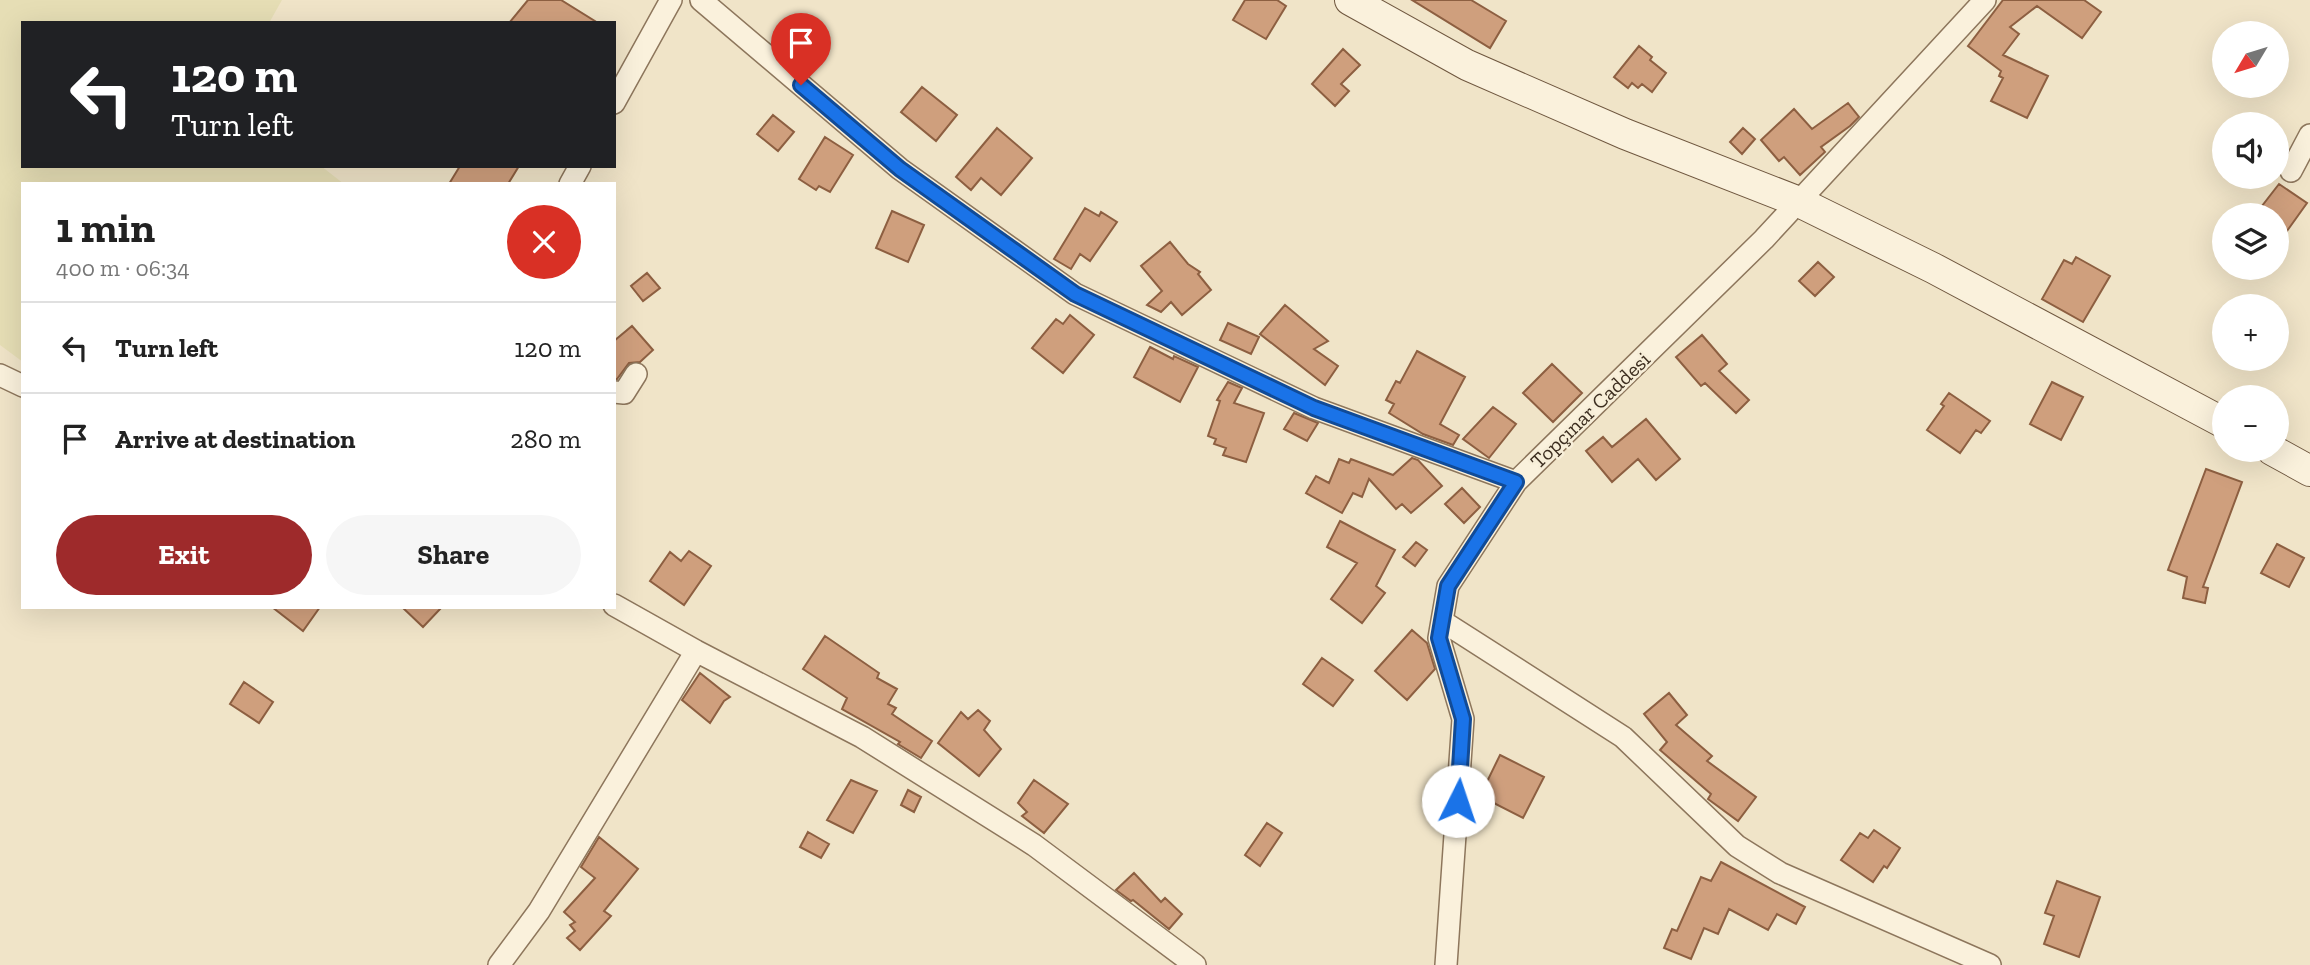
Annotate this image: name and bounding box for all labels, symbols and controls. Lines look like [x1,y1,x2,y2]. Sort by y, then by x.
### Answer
pin [771,13,831,85]
north arrow [2212,21,2289,98]
map controls [2212,21,2289,462]
icon: arrive [782,24,820,62]
text: 120 m [171,46,297,105]
icon: left [56,49,147,140]
text: Turn left [171,106,293,144]
button: sound [2212,112,2289,189]
text: 1 min [56,202,155,253]
button: layers [2212,203,2289,280]
button: close [507,205,581,279]
text: 400 m · 06:34 [56,254,190,282]
button: + [2212,294,2289,371]
icon: left [56,329,94,367]
text: Turn left [115,332,218,364]
text: 120 m [514,332,581,364]
street label: Topçınar Caddesi [1525,346,1655,473]
button: − [2212,385,2289,462]
icon: arrive [56,420,94,458]
text: Arrive at destination [115,423,355,455]
text: 280 m [510,423,581,455]
button: Exit [56,515,312,595]
button: Share [326,515,581,595]
position arrow [1421,764,1495,838]

